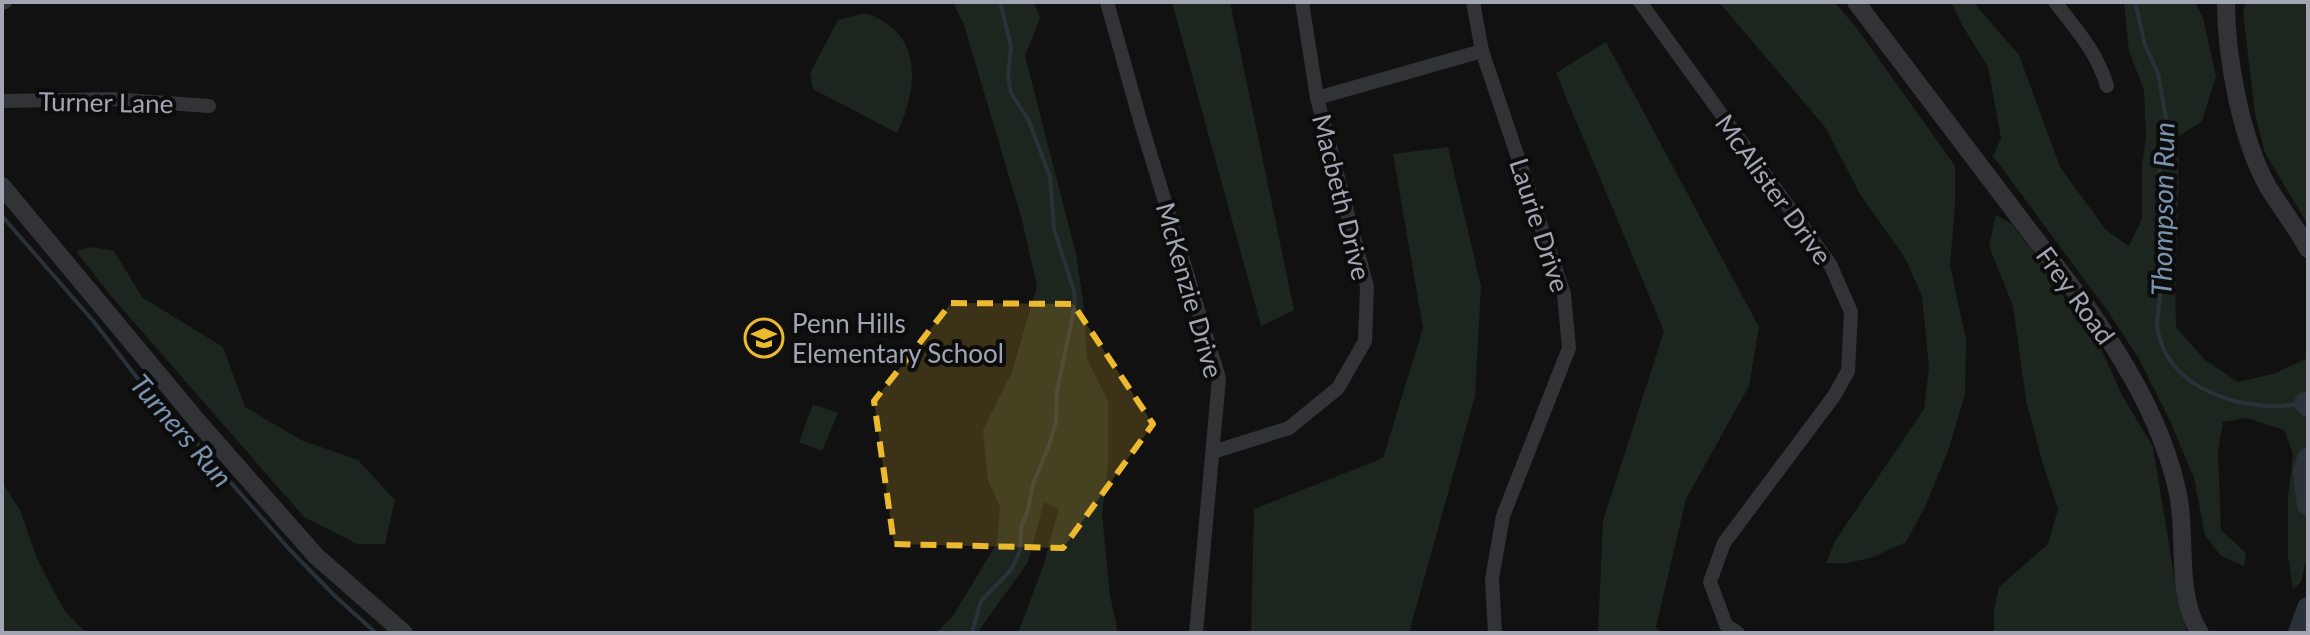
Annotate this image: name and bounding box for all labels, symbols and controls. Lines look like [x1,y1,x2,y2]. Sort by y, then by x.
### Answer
street label: Turner Lane [38,85,174,119]
street label: McAlister Drive [1709,108,1839,270]
street label: Macbeth Drive [1306,111,1378,283]
water label: Thompson Run [2143,122,2181,296]
street label: Laurie Drive [1503,154,1577,296]
street label: McKenzie Drive [1150,199,1230,381]
street label: Frey Road [2030,240,2122,350]
place label: Penn Hills Elementary School [792,307,1004,369]
school or university icon: Penn Hills Elementary School [743,317,785,359]
water label: Turners Run [124,367,240,493]

